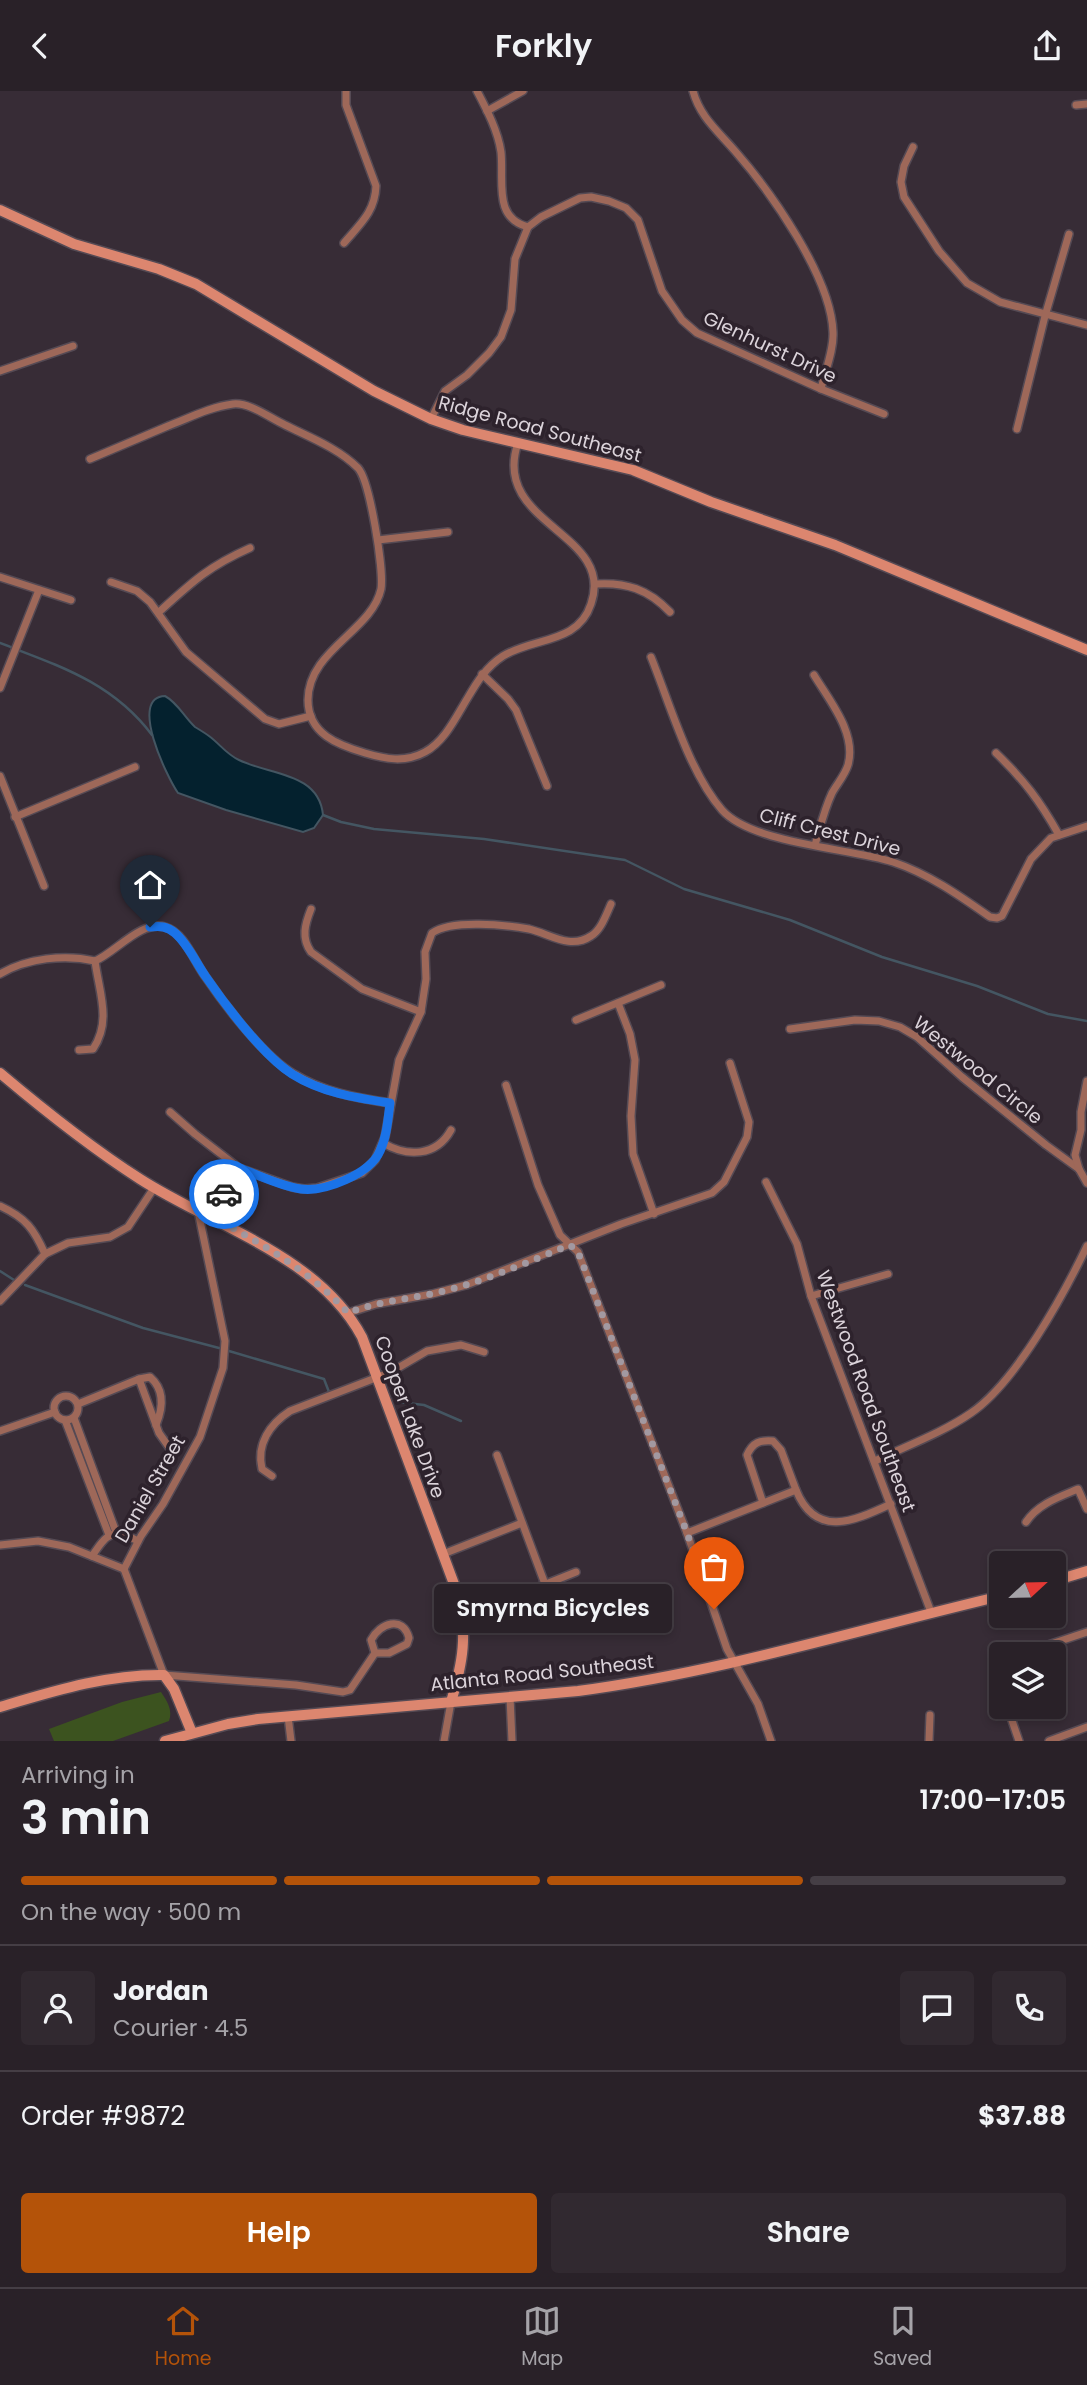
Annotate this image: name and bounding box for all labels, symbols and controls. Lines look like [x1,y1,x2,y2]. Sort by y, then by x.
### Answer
text: Forkly [495,23,592,68]
icon: back [21,27,59,65]
icon: share [1028,27,1066,65]
street label: Glenhurst Drive [699,304,841,390]
street label: Ridge Road Southeast [435,389,645,469]
street label: Cliff Crest Drive [757,801,903,863]
pin [120,855,180,927]
icon: home [131,866,169,904]
street label: Westwood Circle [908,1009,1048,1131]
courier [189,1159,259,1229]
icon: car [205,1175,243,1213]
street label: Westwood Road Southeast [810,1266,922,1516]
street label: Cooper Lake Drive [368,1332,452,1502]
street label: Daniel Street [108,1430,192,1548]
pin [684,1537,744,1609]
icon: bag [695,1548,733,1586]
north arrow [989,1551,1066,1627]
map controls [989,1551,1066,1719]
callout: Smyrna Bicycles [434,1585,672,1633]
text: Smyrna Bicycles [456,1592,650,1624]
button: layers [989,1642,1066,1719]
street label: Atlanta Road Southeast [429,1648,655,1698]
text: Arriving in [21,1759,135,1791]
text: 17:00–17:05 [920,1782,1066,1818]
text: 3 min [21,1786,151,1850]
text: On the way · 500 m [21,1896,241,1928]
button: person [21,1971,95,2045]
button: chat [900,1971,974,2045]
button: phone [992,1971,1066,2045]
text: Jordan [113,1973,209,2009]
text: Courier · 4.5 [113,2012,248,2044]
text: Order #9872 [21,2098,185,2134]
text: $37.88 [978,2098,1066,2134]
button: Help [21,2193,537,2273]
button: Share [551,2193,1066,2273]
tab: Home [155,2302,212,2373]
tab: Map [521,2302,563,2373]
tab: Saved [873,2302,932,2373]

